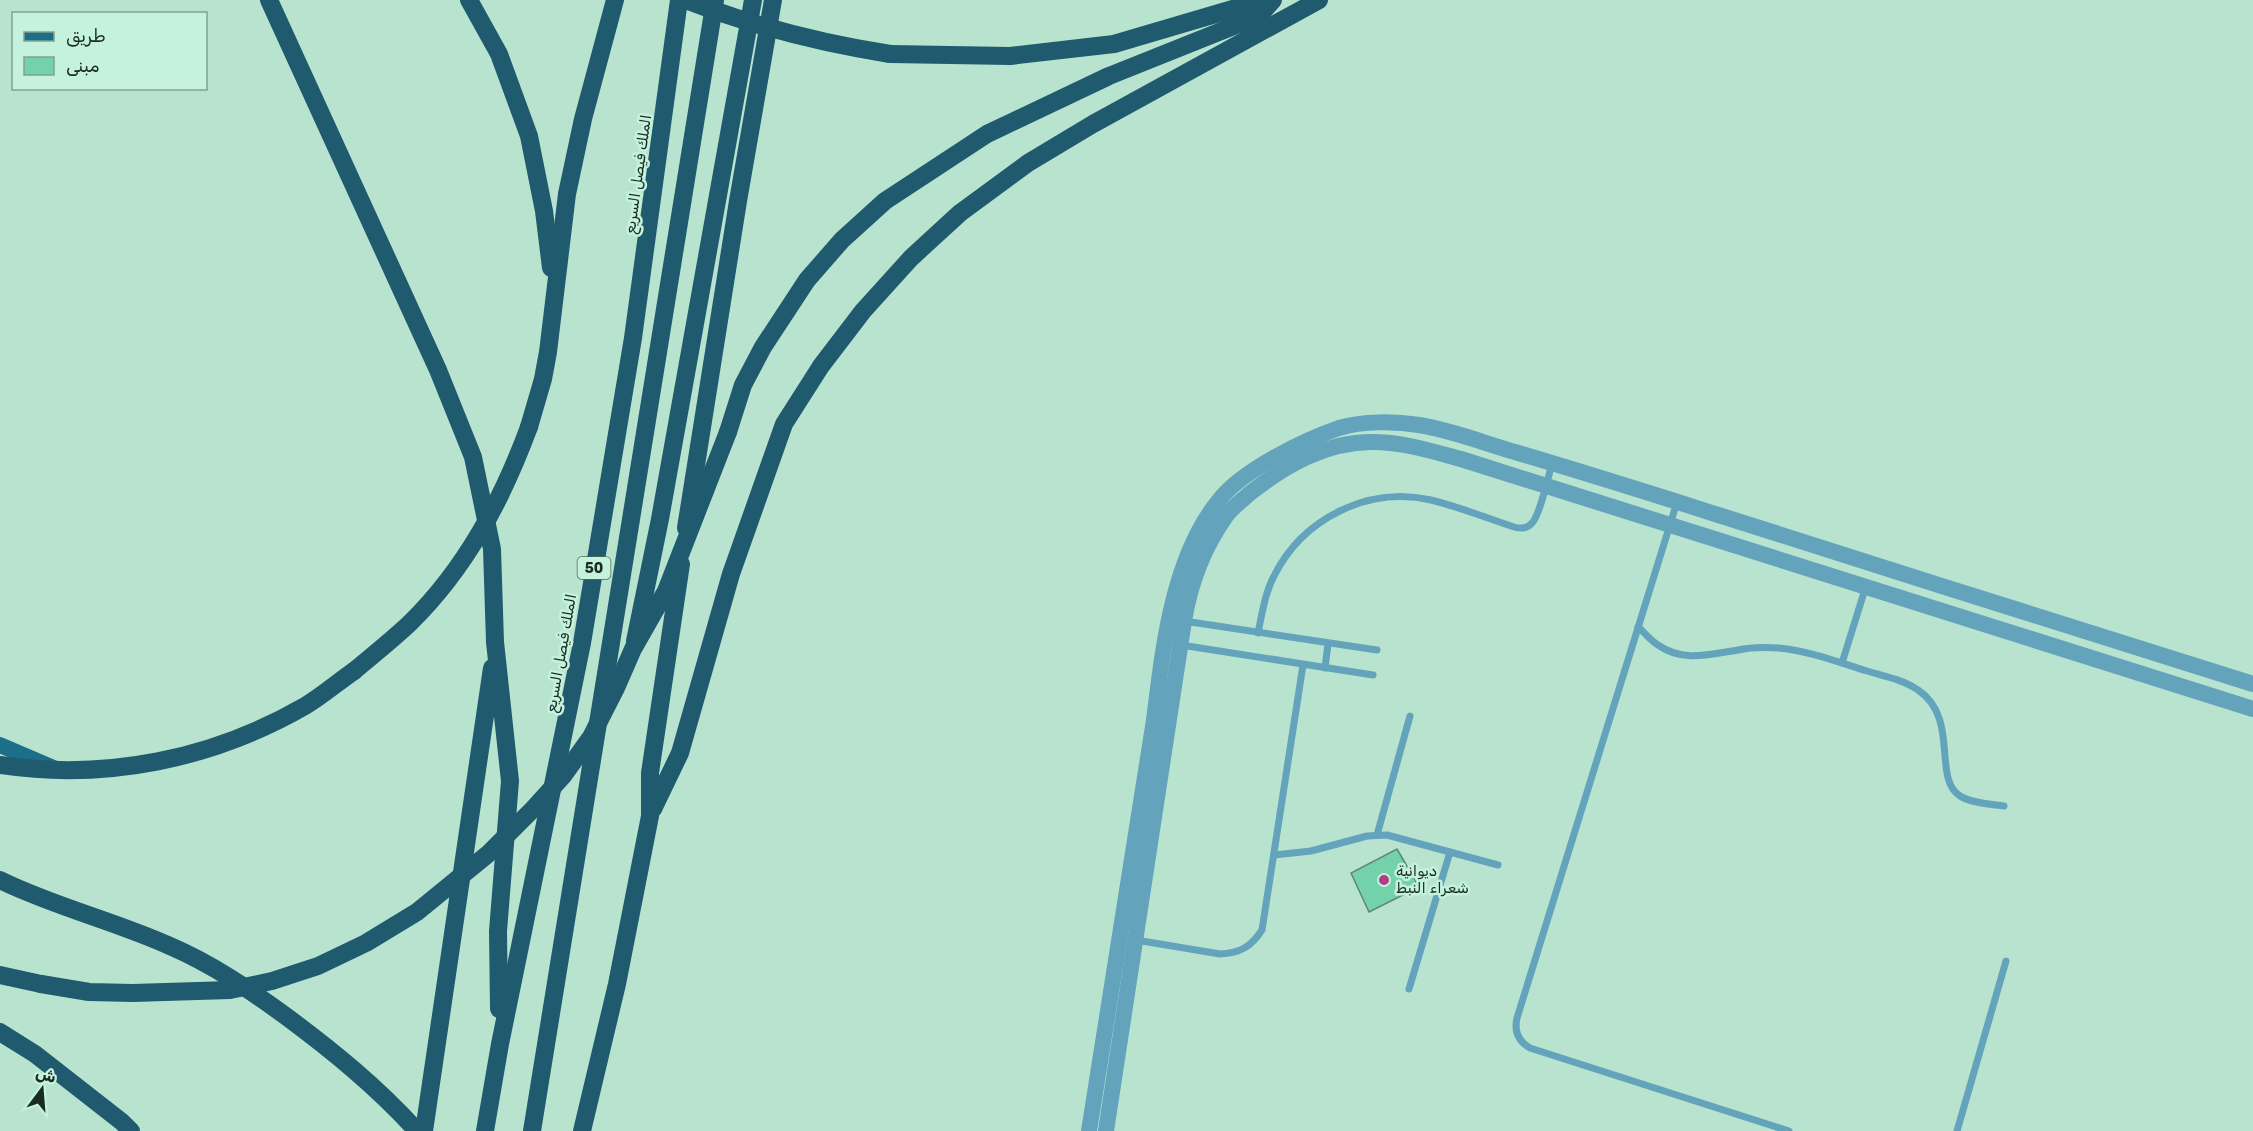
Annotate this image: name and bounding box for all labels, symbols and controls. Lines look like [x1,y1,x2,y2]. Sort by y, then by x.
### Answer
legend [12,12,207,90]
text: طريق [66,25,106,47]
text: مبنى [66,55,100,77]
street label: الملك فيصل السريع [621,114,657,235]
road number: 50 [578,557,610,579]
street label: الملك فيصل السريع [542,593,582,714]
place label: ديوانية شعراء النبط [1396,862,1469,897]
marker: ديوانية شعراء النبط [1377,873,1391,887]
north arrow [12,1059,72,1119]
text: ش [34,1063,58,1087]

